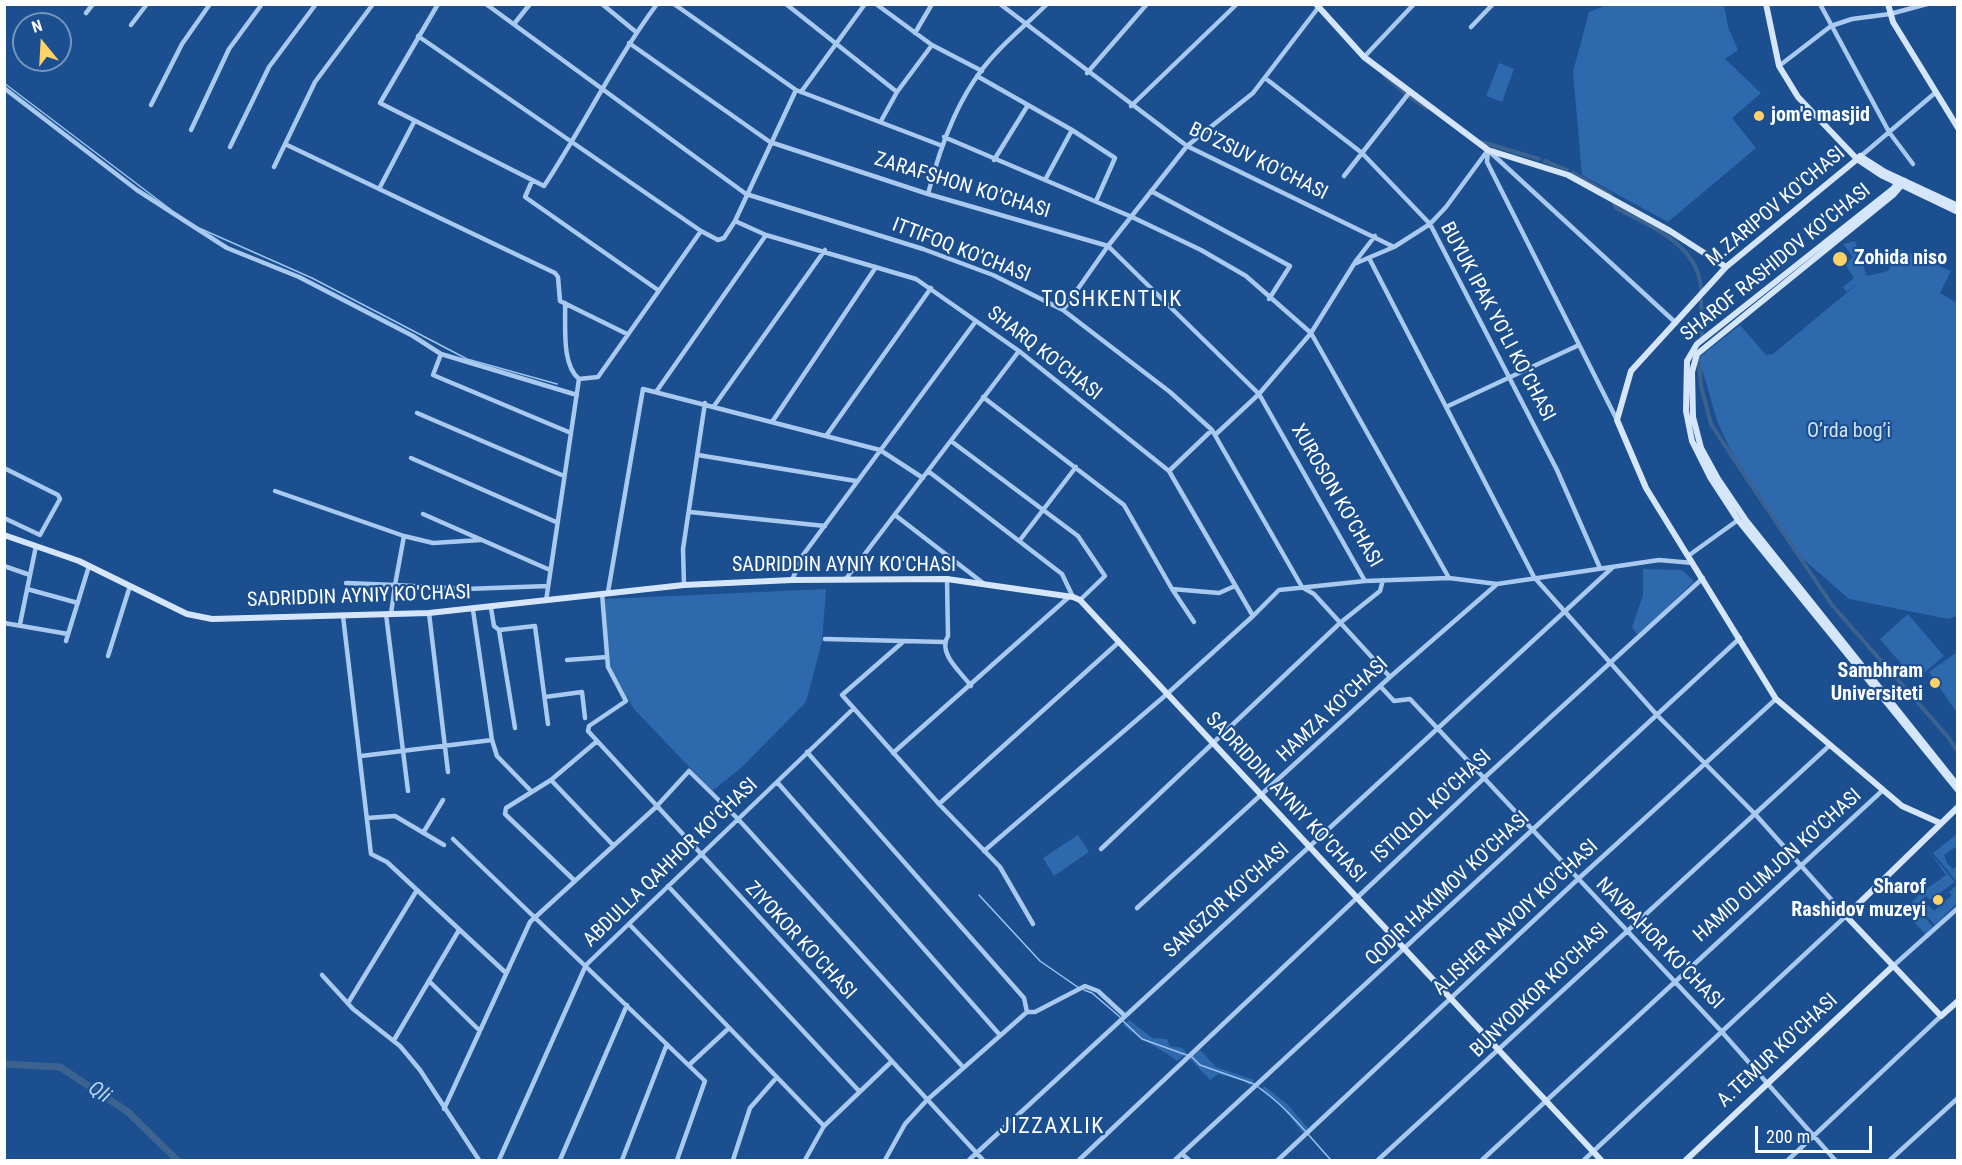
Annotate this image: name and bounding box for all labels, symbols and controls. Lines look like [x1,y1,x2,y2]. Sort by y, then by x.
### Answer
north arrow [12,12,72,72]
text: N [29,16,44,37]
place label: jom'e masjid [1771,104,1870,128]
marker: jom'e masjid [1752,109,1766,123]
street label: BO'ZSUV KO'CHASI [1185,118,1331,206]
street label: M.ZARIPOV KO'CHASI [1702,142,1850,272]
street label: ZARAFSHON KO'CHASI [871,148,1053,224]
street label: SHAROF RASHIDOV KO'CHASI [1676,179,1876,347]
street label: ITTIFOQ KO'CHASI [889,214,1033,288]
street label: BUYUK IPAK YO'LI KO'CHASI [1434,218,1560,426]
place label: Zohida niso [1854,247,1947,271]
marker: Zohida niso [1831,250,1849,268]
district label: TOSHKENTLIK [1041,287,1183,313]
street label: SHARQ KO'CHASI [982,302,1106,406]
street label: XUROSON KO'CHASI [1285,420,1387,572]
park label: O’rda bog’i [1807,420,1891,444]
street label: SADRIDDIN AYNIY KO'CHASI [732,554,956,578]
street label: SADRIDDIN AYNIY KO'CHASI [247,581,471,613]
street label: HAMZA KO'CHASI [1273,653,1393,767]
place label: Sambhram Universiteti [1831,660,1923,707]
marker: Sambhram Universiteti [1928,676,1942,690]
street label: SADRIDDIN AYNIY KO'CHASI [1200,708,1370,888]
street label: ISTIQLOL KO'CHASI [1367,745,1497,869]
street label: ABDULLA QAHHOR KO'CHASI [579,773,763,953]
street label: HAMID OLIMJON KO'CHASI [1689,784,1867,948]
street label: QODIR HAKIMOV KO'CHASI [1361,807,1535,971]
street label: ALISHER NAVOIY KO'CHASI [1428,835,1604,1001]
street label: SANGZOR KO'CHASI [1159,838,1295,964]
street label: NAVBAHOR KO'CHASI [1590,873,1728,1015]
place label: Sharof Rashidov muzeyi [1791,876,1926,923]
street label: ZIYOKOR KO'CHASI [739,877,861,1005]
marker: Sharof Rashidov muzeyi [1931,893,1945,907]
street label: BUNYODKOR KO'CHASI [1466,919,1614,1063]
street label: A.TEMUR KO'CHASI [1713,989,1843,1113]
water label: Qli [83,1077,115,1109]
district label: JIZZAXLIK [999,1114,1105,1140]
scale bar [1758,1114,1875,1152]
text: 200 m [1766,1126,1810,1147]

